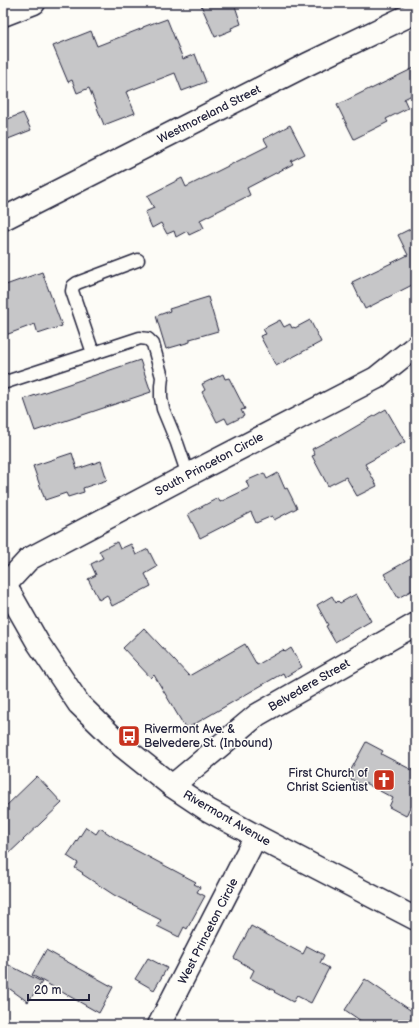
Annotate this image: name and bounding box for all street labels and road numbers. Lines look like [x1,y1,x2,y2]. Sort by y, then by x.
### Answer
street label: Westmoreland Street [155,82,264,147]
street label: South Princeton Circle [152,429,266,499]
street label: Belvedere Street [266,656,353,715]
street label: Rivermont Avenue [180,787,273,850]
street label: West Princeton Circle [175,876,242,987]

